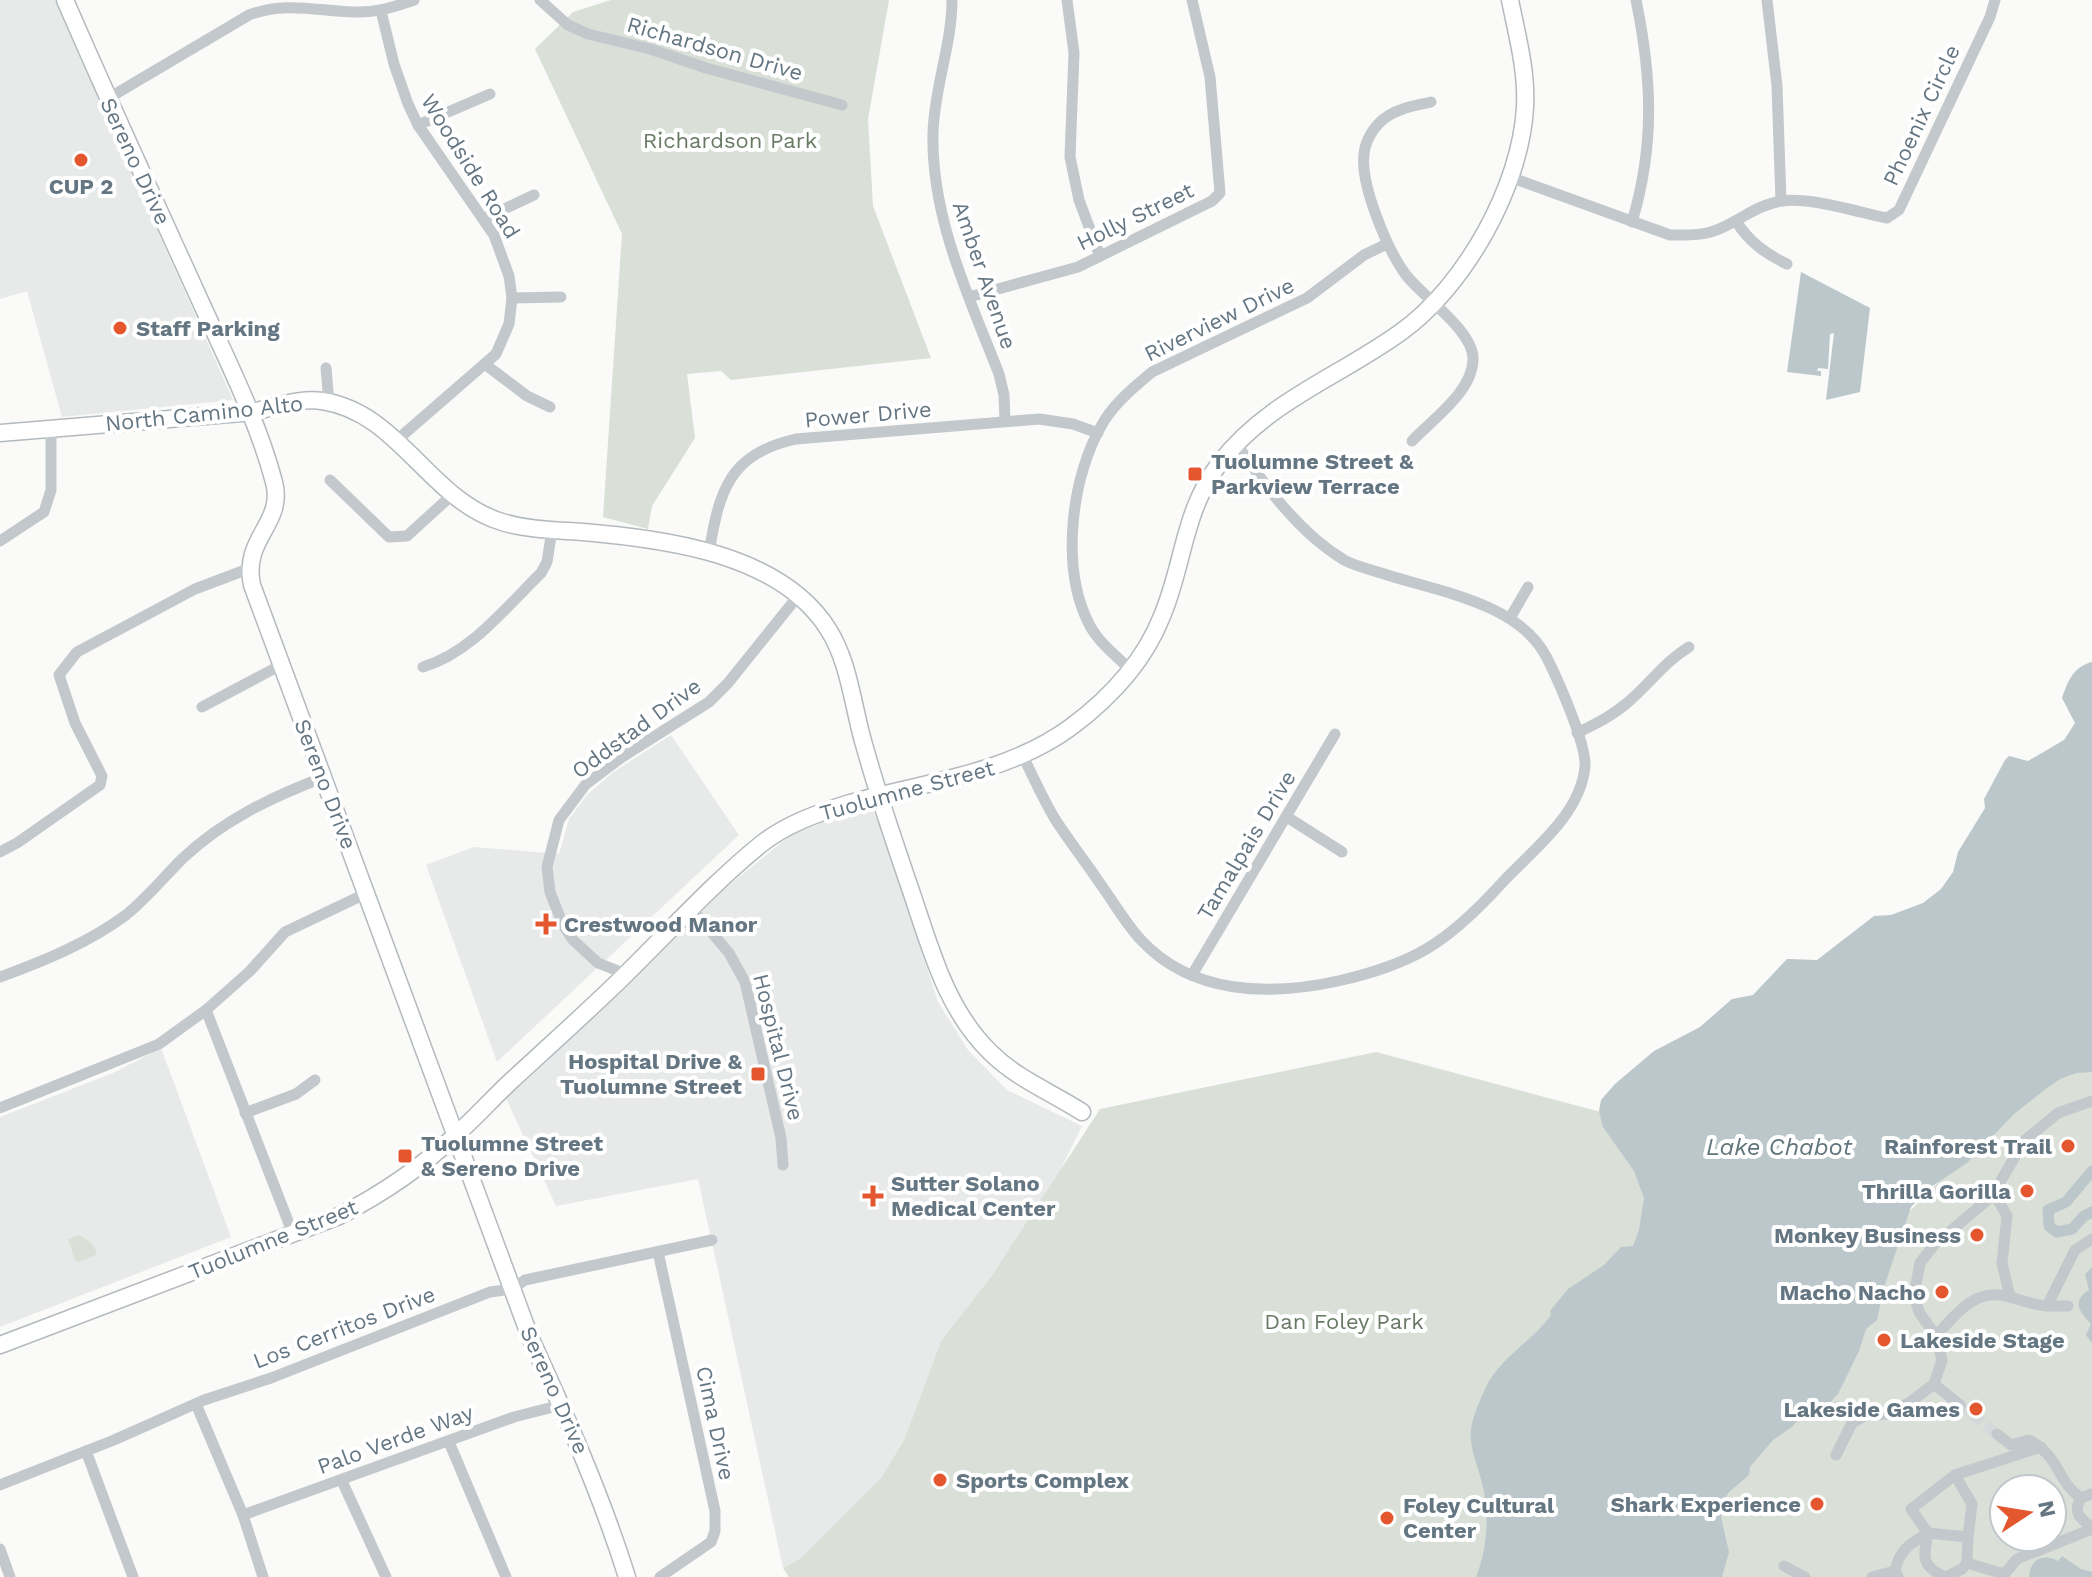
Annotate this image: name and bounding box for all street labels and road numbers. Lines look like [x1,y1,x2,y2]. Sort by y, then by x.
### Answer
street label: Richardson Drive [624,11,806,86]
street label: Phoenix Circle [1878,41,1965,190]
street label: Woodside Road [416,89,525,243]
street label: Sereno Drive [95,94,176,229]
street label: Holly Street [1073,177,1198,255]
street label: Amber Avenue [947,198,1022,352]
street label: Riverview Drive [1140,272,1298,366]
street label: North Camino Alto [104,391,304,436]
street label: Power Drive [803,396,933,433]
street label: Oddstad Drive [567,673,706,784]
street label: Sereno Drive [289,716,362,853]
street label: Tuolumne Street [817,755,997,826]
street label: Tamalpais Drive [1192,766,1301,924]
street label: Hospital Drive [748,971,809,1123]
street label: Tuolumne Street [185,1194,361,1285]
street label: Los Cerritos Drive [250,1281,439,1374]
street label: Sereno Drive [515,1322,594,1458]
street label: Cima Drive [691,1364,740,1482]
street label: Palo Verde Way [314,1399,477,1479]

